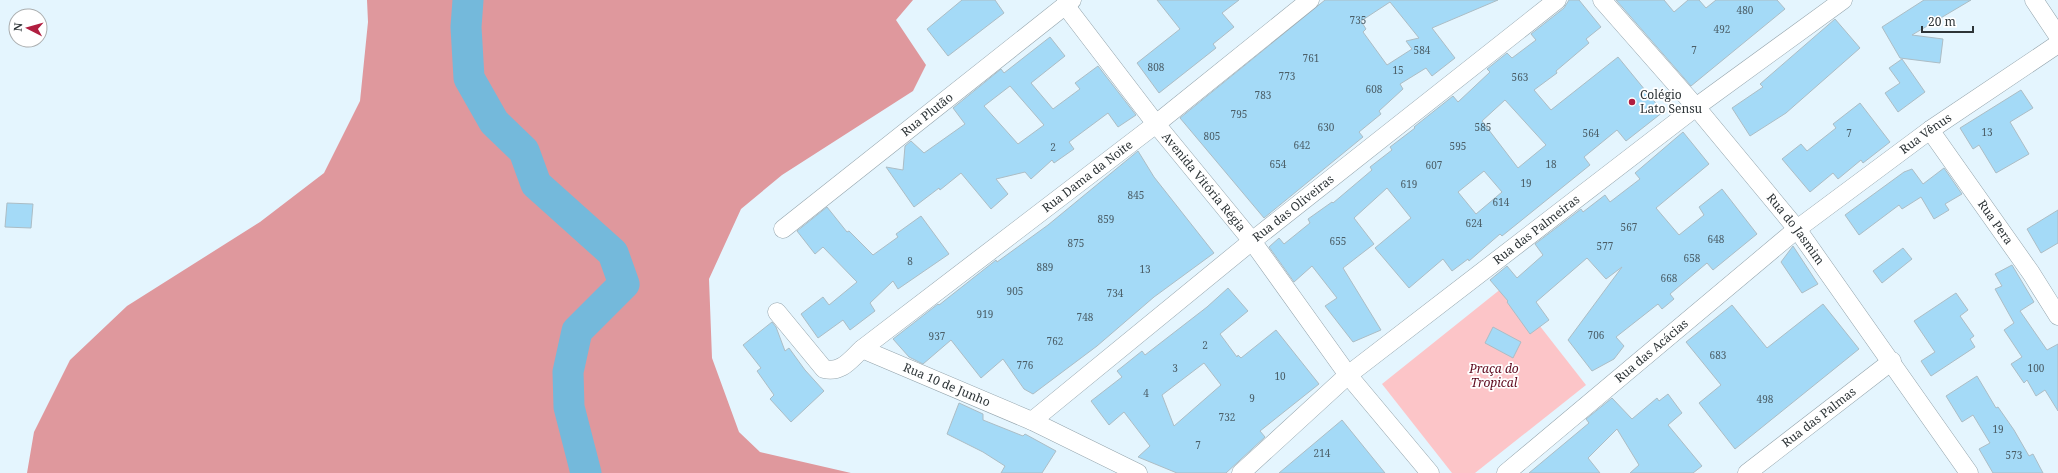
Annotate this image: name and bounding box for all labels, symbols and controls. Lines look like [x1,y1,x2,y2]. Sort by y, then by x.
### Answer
house number: 480 [1737,3,1754,17]
north arrow [8,8,48,48]
scale bar [1922,8,1973,34]
house number: 735 [1350,13,1366,27]
text: 20 m [1928,13,1956,30]
text: N [10,21,26,32]
house number: 492 [1714,22,1730,36]
house number: 584 [1414,43,1431,57]
house number: 7 [1691,43,1697,57]
house number: 761 [1303,51,1319,65]
house number: 808 [1148,60,1165,74]
house number: 15 [1392,63,1404,77]
house number: 773 [1279,69,1296,83]
house number: 563 [1512,70,1529,84]
house number: 608 [1366,82,1383,96]
place label: Colégio Lato Sensu [1640,86,1703,117]
street label: Rua Plutão [897,88,957,140]
house number: 783 [1255,88,1272,102]
marker: Colégio Lato Sensu [1627,97,1637,107]
house number: 795 [1231,107,1247,121]
street label: Rua Vênus [1896,109,1955,158]
house number: 630 [1318,120,1335,134]
house number: 585 [1475,120,1491,134]
house number: 13 [1981,125,1993,139]
house number: 564 [1583,126,1600,140]
house number: 7 [1846,126,1852,140]
street label: Avenida Vitória Régia [1158,129,1250,235]
house number: 805 [1204,129,1220,143]
street label: Rua Dama da Noite [1038,136,1136,216]
house number: 642 [1294,138,1310,152]
house number: 595 [1450,139,1466,153]
house number: 2 [1050,140,1056,154]
house number: 654 [1270,157,1287,171]
house number: 18 [1545,157,1557,171]
house number: 607 [1426,158,1443,172]
street label: Rua das Oliveiras [1249,170,1337,245]
house number: 19 [1520,176,1532,190]
house number: 619 [1401,177,1417,191]
house number: 845 [1128,188,1144,202]
street label: Rua do Jasmim [1763,190,1829,268]
street label: Rua das Palmeiras [1489,191,1583,268]
house number: 614 [1493,195,1510,209]
street label: Rua Pera [1974,196,2017,248]
house number: 859 [1098,212,1114,226]
house number: 624 [1466,216,1483,230]
house number: 567 [1621,220,1638,234]
house number: 648 [1708,232,1725,246]
house number: 655 [1330,234,1346,248]
house number: 875 [1068,236,1084,250]
house number: 577 [1597,239,1614,253]
house number: 658 [1684,251,1701,265]
house number: 8 [907,254,913,268]
house number: 889 [1037,260,1053,274]
house number: 13 [1139,262,1151,276]
house number: 668 [1661,271,1678,285]
house number: 905 [1007,284,1023,298]
house number: 734 [1107,286,1124,300]
house number: 919 [977,307,993,321]
house number: 748 [1077,310,1094,324]
street label: Rua das Acácias [1611,315,1692,386]
house number: 706 [1588,328,1605,342]
house number: 937 [929,329,946,343]
house number: 762 [1047,334,1063,348]
house number: 2 [1202,338,1208,352]
house number: 683 [1710,348,1727,362]
street label: Rua 10 de Junho [901,358,993,410]
house number: 776 [1017,358,1034,372]
park label: Praça do Tropical [1468,360,1519,391]
house number: 3 [1172,361,1178,375]
house number: 100 [2028,361,2045,375]
house number: 10 [1274,369,1286,383]
street label: Rua das Palmas [1778,383,1859,451]
house number: 4 [1143,386,1149,400]
house number: 9 [1249,391,1255,405]
house number: 498 [1757,392,1774,406]
house number: 732 [1219,410,1235,424]
house number: 19 [1992,422,2004,436]
house number: 7 [1195,438,1201,452]
house number: 214 [1314,446,1331,460]
house number: 573 [2006,448,2023,462]

